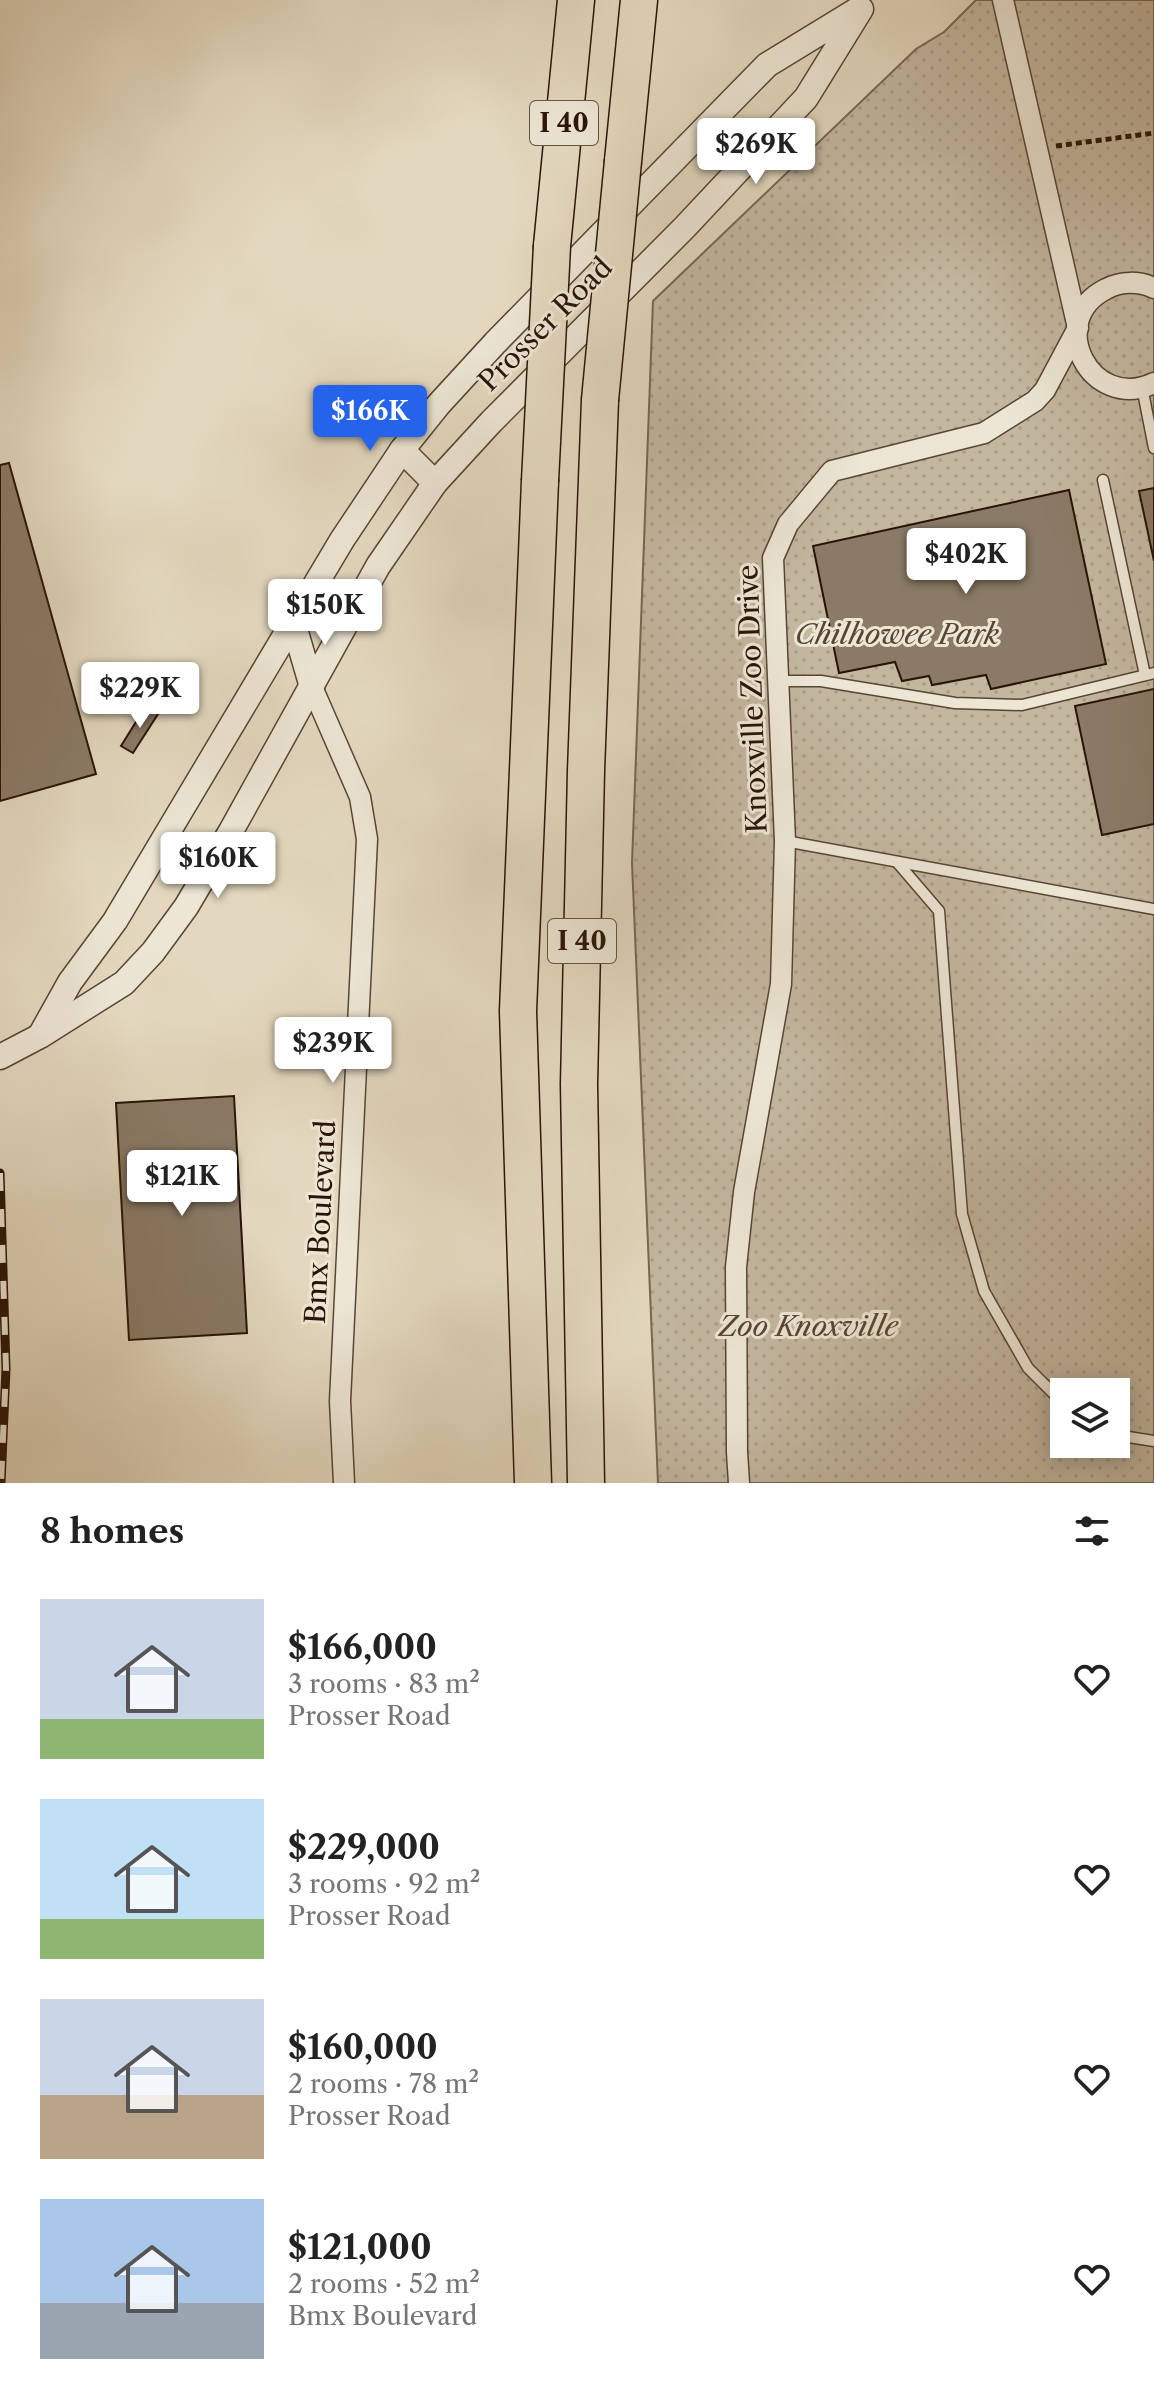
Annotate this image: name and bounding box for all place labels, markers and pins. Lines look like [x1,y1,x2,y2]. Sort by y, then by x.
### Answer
pin: $269K [700,118,812,186]
pin: $166K [314,385,426,453]
pin: $402K [910,528,1022,596]
pin: $150K [269,579,381,647]
pin: $229K [84,662,196,730]
pin: $160K [162,832,274,900]
pin: $239K [277,1017,389,1085]
pin: $121K [126,1150,238,1218]

